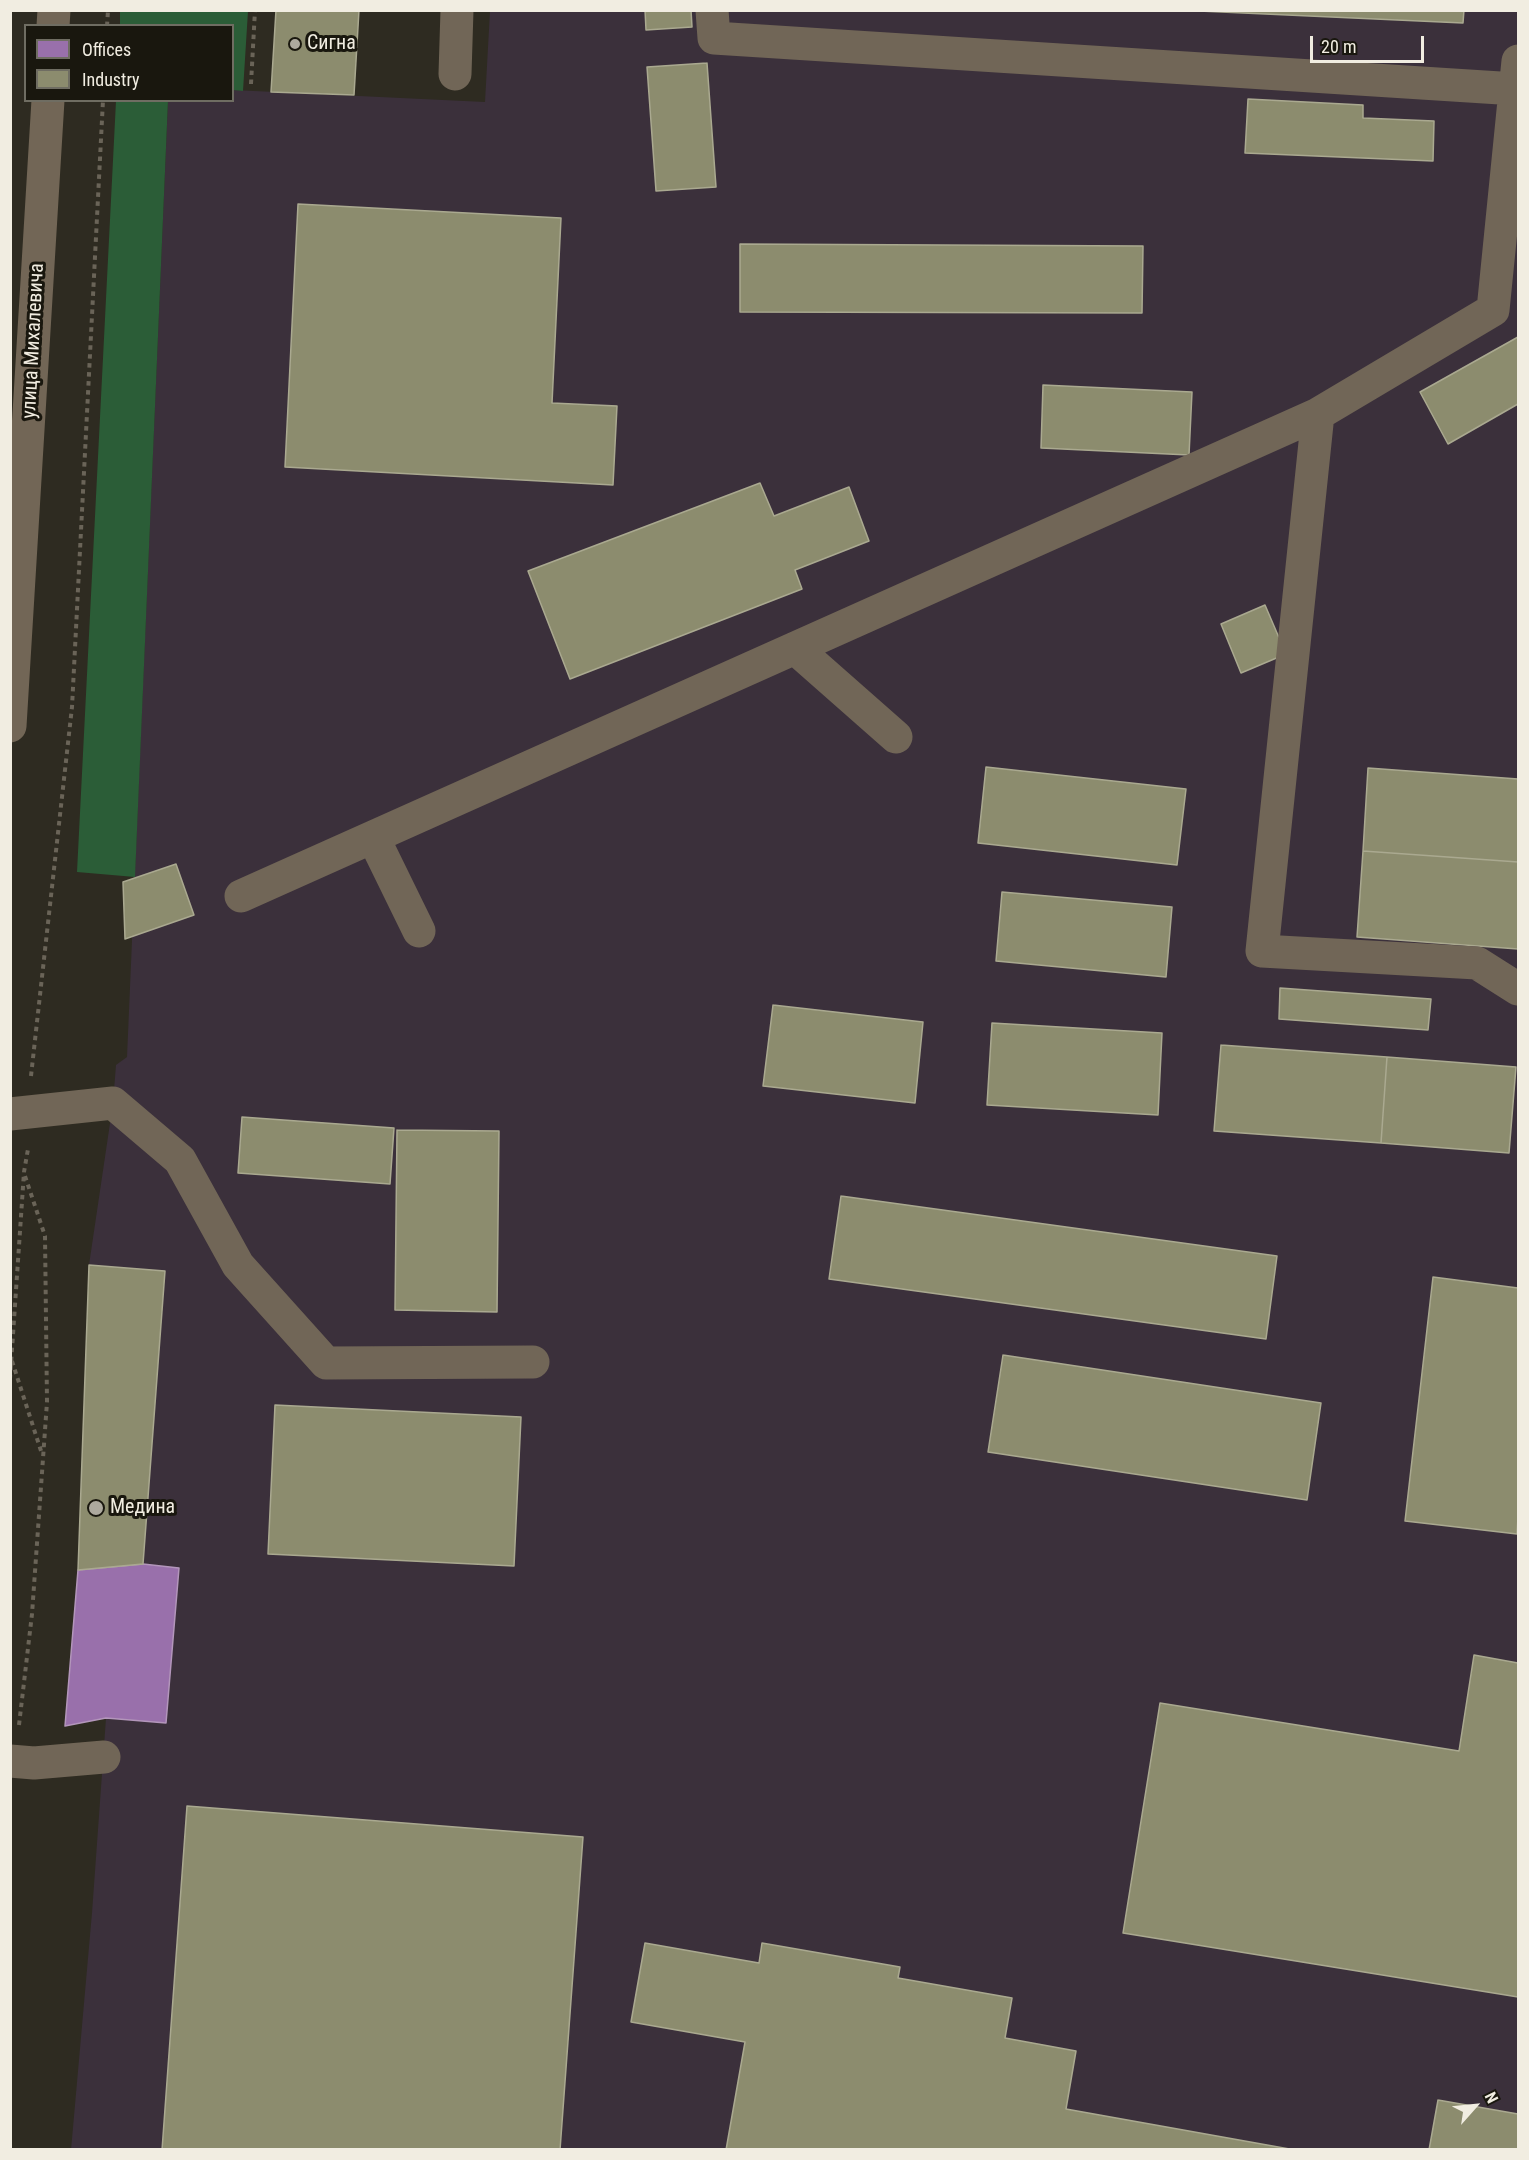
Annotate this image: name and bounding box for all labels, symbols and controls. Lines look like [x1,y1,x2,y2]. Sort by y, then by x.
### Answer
legend [24,24,234,102]
scale bar [1313,24,1427,62]
place label: Сигна [307,32,356,56]
text: 20 m [1321,36,1356,57]
marker: Сигна [288,37,302,51]
text: Offices [82,39,131,60]
text: Industry [82,69,140,90]
street label: улица Михалевича [18,263,50,419]
place label: Медина [110,1496,175,1520]
marker: Медина [87,1499,105,1517]
north arrow [1445,2076,1505,2136]
text: N [1481,2089,1502,2106]

